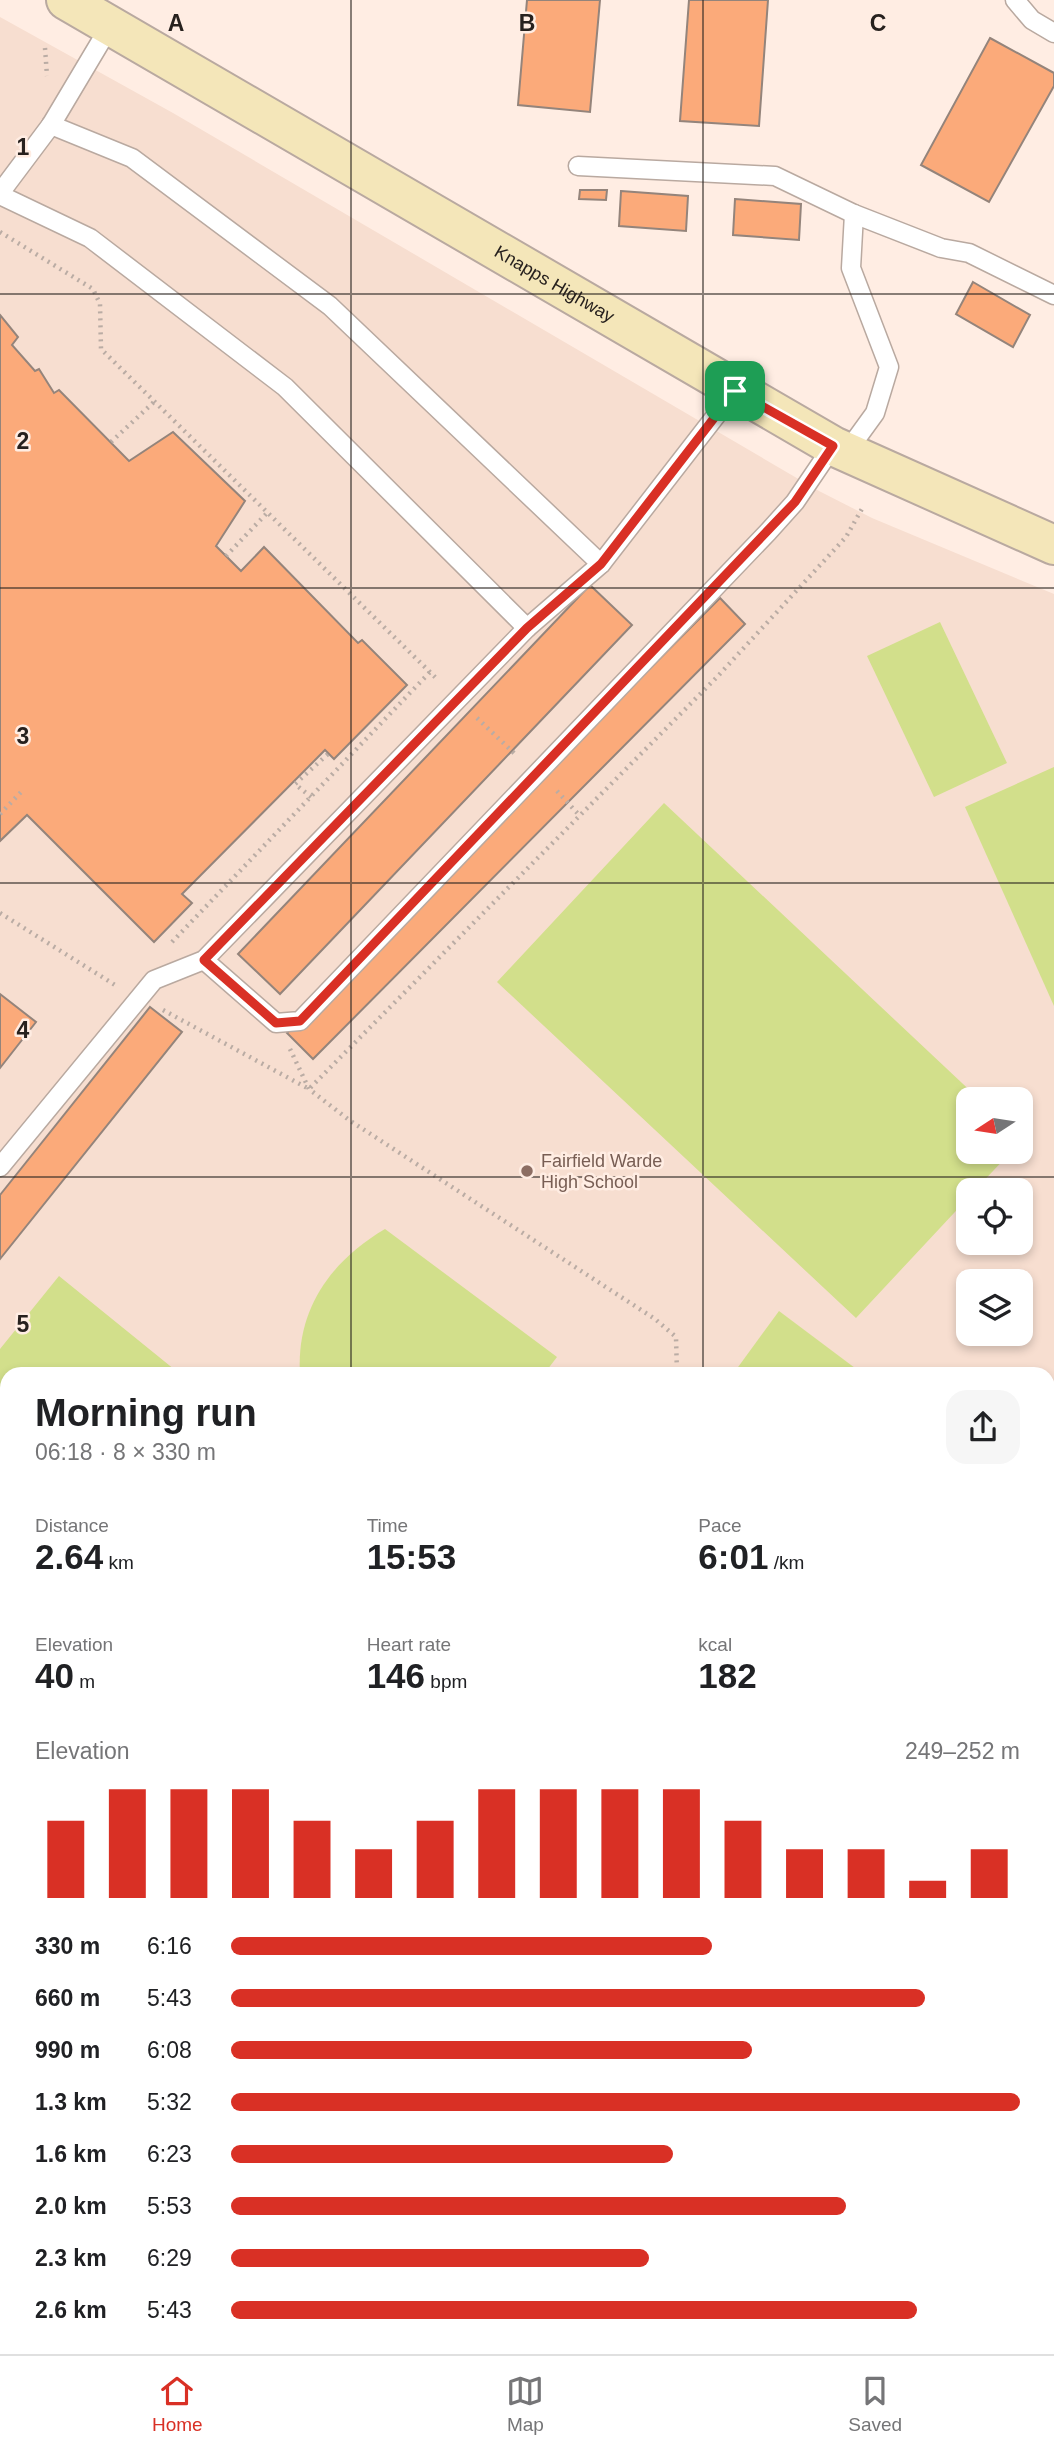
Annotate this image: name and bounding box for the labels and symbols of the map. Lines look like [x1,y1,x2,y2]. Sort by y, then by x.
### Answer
text: A [168,10,184,36]
text: B [519,10,535,36]
text: C [870,10,886,36]
text: 1 [17,134,30,160]
street label: Knapps Highway [491,241,618,327]
pin [705,361,765,421]
text: 2 [17,428,29,454]
text: 3 [17,723,29,749]
text: 4 [17,1017,30,1043]
north arrow [956,1087,1032,1164]
place label: Fairfield Warde High School [541,1151,662,1192]
marker: Fairfield Warde High School [519,1163,535,1179]
text: 5 [17,1311,30,1337]

